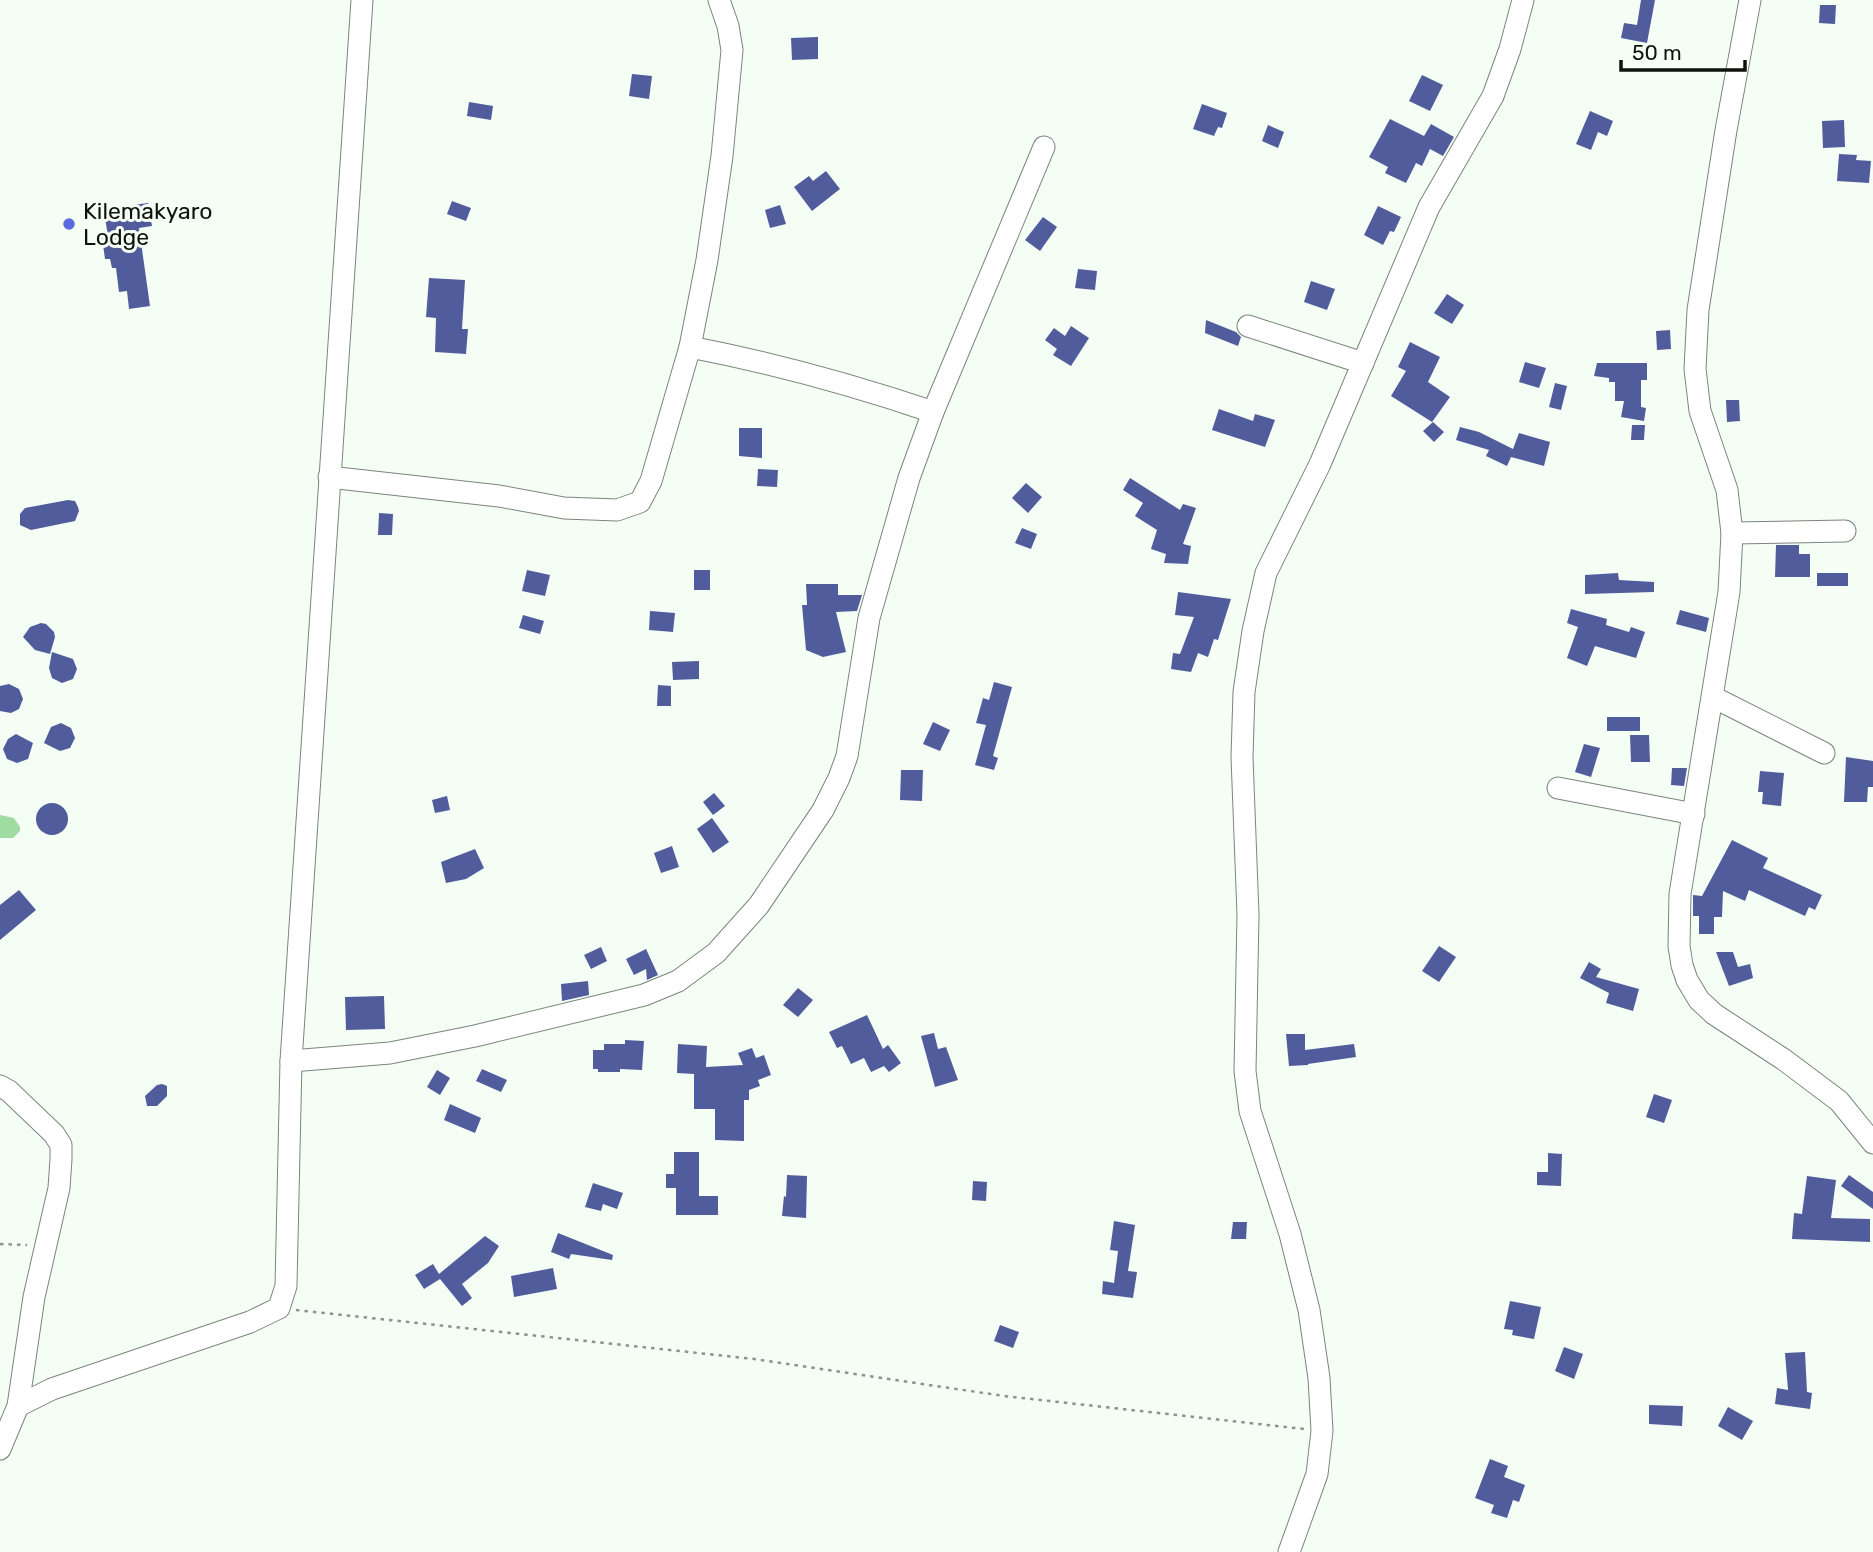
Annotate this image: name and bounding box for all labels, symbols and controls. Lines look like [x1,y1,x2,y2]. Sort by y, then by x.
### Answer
scale bar [1621,28,1745,72]
text: 50 m [1632,40,1682,65]
place label: Kilemakyaro Lodge [83,197,213,251]
marker: Kilemakyaro Lodge [61,216,77,232]

